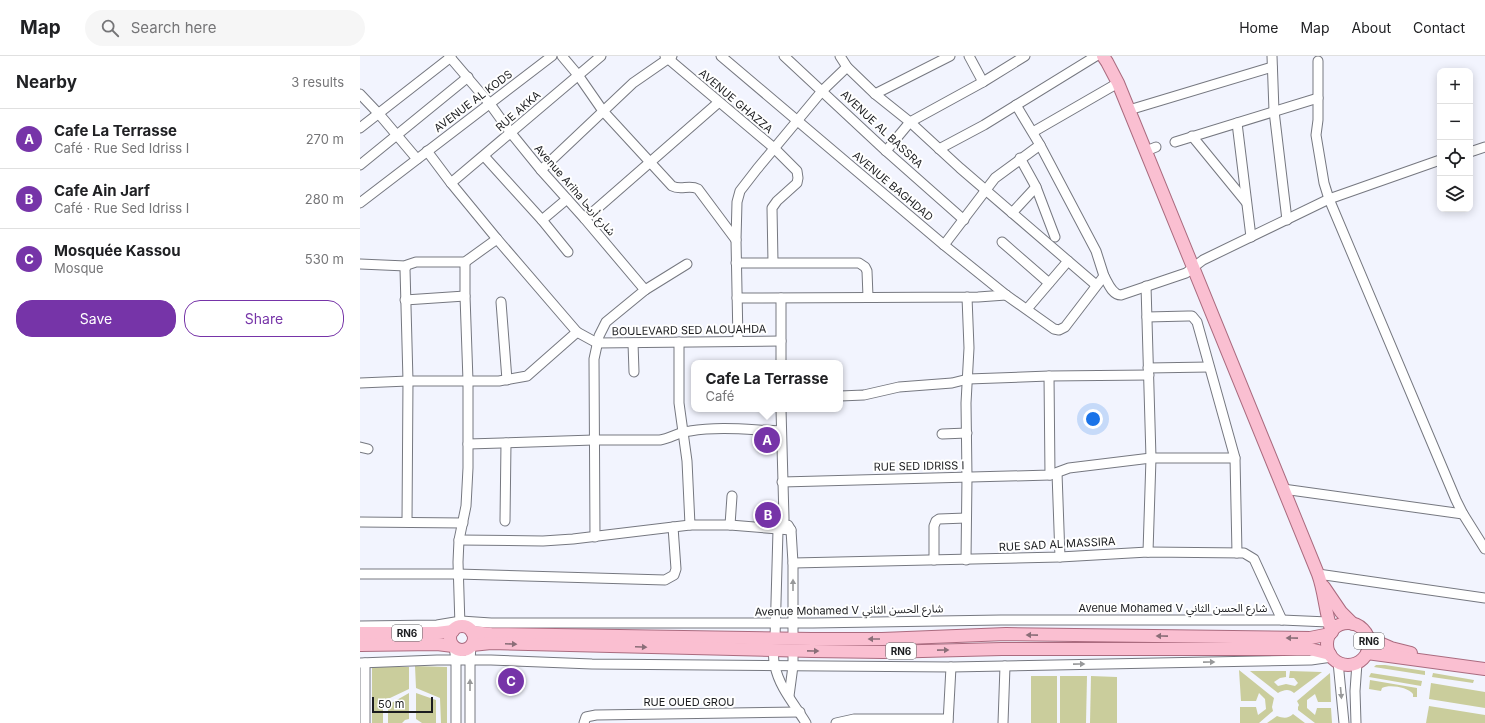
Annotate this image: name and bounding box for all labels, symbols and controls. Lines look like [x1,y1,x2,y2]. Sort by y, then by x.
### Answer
search box [85,10,365,46]
text: Map [20,16,61,39]
icon: search [99,17,121,39]
text: Search here [131,18,216,37]
text: Home [1239,19,1278,36]
text: Map [1300,19,1330,36]
text: About [1352,19,1391,36]
text: Contact [1413,19,1465,36]
street label: AVENUE GHAZZA [696,66,776,136]
street label: AVENUE AL KODS [431,67,515,135]
map controls [1437,68,1473,212]
button: + [1437,68,1473,104]
text: Nearby [16,72,77,92]
text: 3 results [291,74,344,90]
street label: RUE AKKA [493,87,544,134]
street label: AVENUE AL BASSRA [838,87,926,171]
button: − [1437,104,1473,140]
text: Cafe La Terrasse [54,121,177,140]
text: A [24,131,34,147]
text: 270 m [306,131,344,147]
text: Café · Rue Sed Idriss I [54,140,189,156]
button: locate [1437,140,1473,176]
street label: Avenue Ariha شارع أريحا [531,141,619,239]
street label: AVENUE BAGHDAD [850,148,936,224]
button: layers [1437,176,1473,212]
text: Cafe Ain Jarf [54,181,150,200]
text: B [25,191,33,207]
text: 280 m [305,191,344,207]
text: Café · Rue Sed Idriss I [54,200,189,216]
text: Mosquée Kassou [54,241,181,260]
text: C [24,251,34,267]
text: 530 m [305,251,344,267]
text: Mosque [54,260,104,276]
button: Save [16,300,176,337]
button: Share [184,300,344,337]
street label: BOULEVARD SED ALOUAHDA [612,322,767,338]
popup [691,360,843,412]
text: Cafe La Terrasse [705,369,829,388]
text: Café [705,388,734,404]
your location [1083,409,1103,429]
pin: A [754,425,780,455]
street label: RUE SED IDRISS I [874,458,964,474]
pin: B [755,500,781,530]
street label: RUE SAD AL MASSIRA [998,534,1116,554]
one-way arrow [790,578,796,591]
street label: Avenue Mohamed V شارع الحسن الثاني [754,601,944,621]
street label: Avenue Mohamed V شارع الحسن الثاني [1079,601,1268,618]
road number: RN6 [392,625,422,641]
one-way arrow [1025,632,1038,638]
one-way arrow [1155,633,1168,639]
road number: RN6 [1354,633,1384,649]
one-way arrow [1286,634,1298,641]
one-way arrow [867,636,880,642]
one-way arrow [505,641,518,647]
road number: RN6 [886,643,916,659]
one-way arrow [635,644,648,650]
one-way arrow [937,647,949,654]
one-way arrow [807,648,820,654]
one-way arrow [1203,659,1216,665]
one-way arrow [1073,661,1085,668]
pin: C [498,666,524,696]
one-way arrow [467,678,473,691]
one-way arrow [1338,687,1345,699]
scale bar [372,695,433,714]
street label: RUE OUED GROU [643,695,735,709]
text: 50 m [378,697,404,711]

